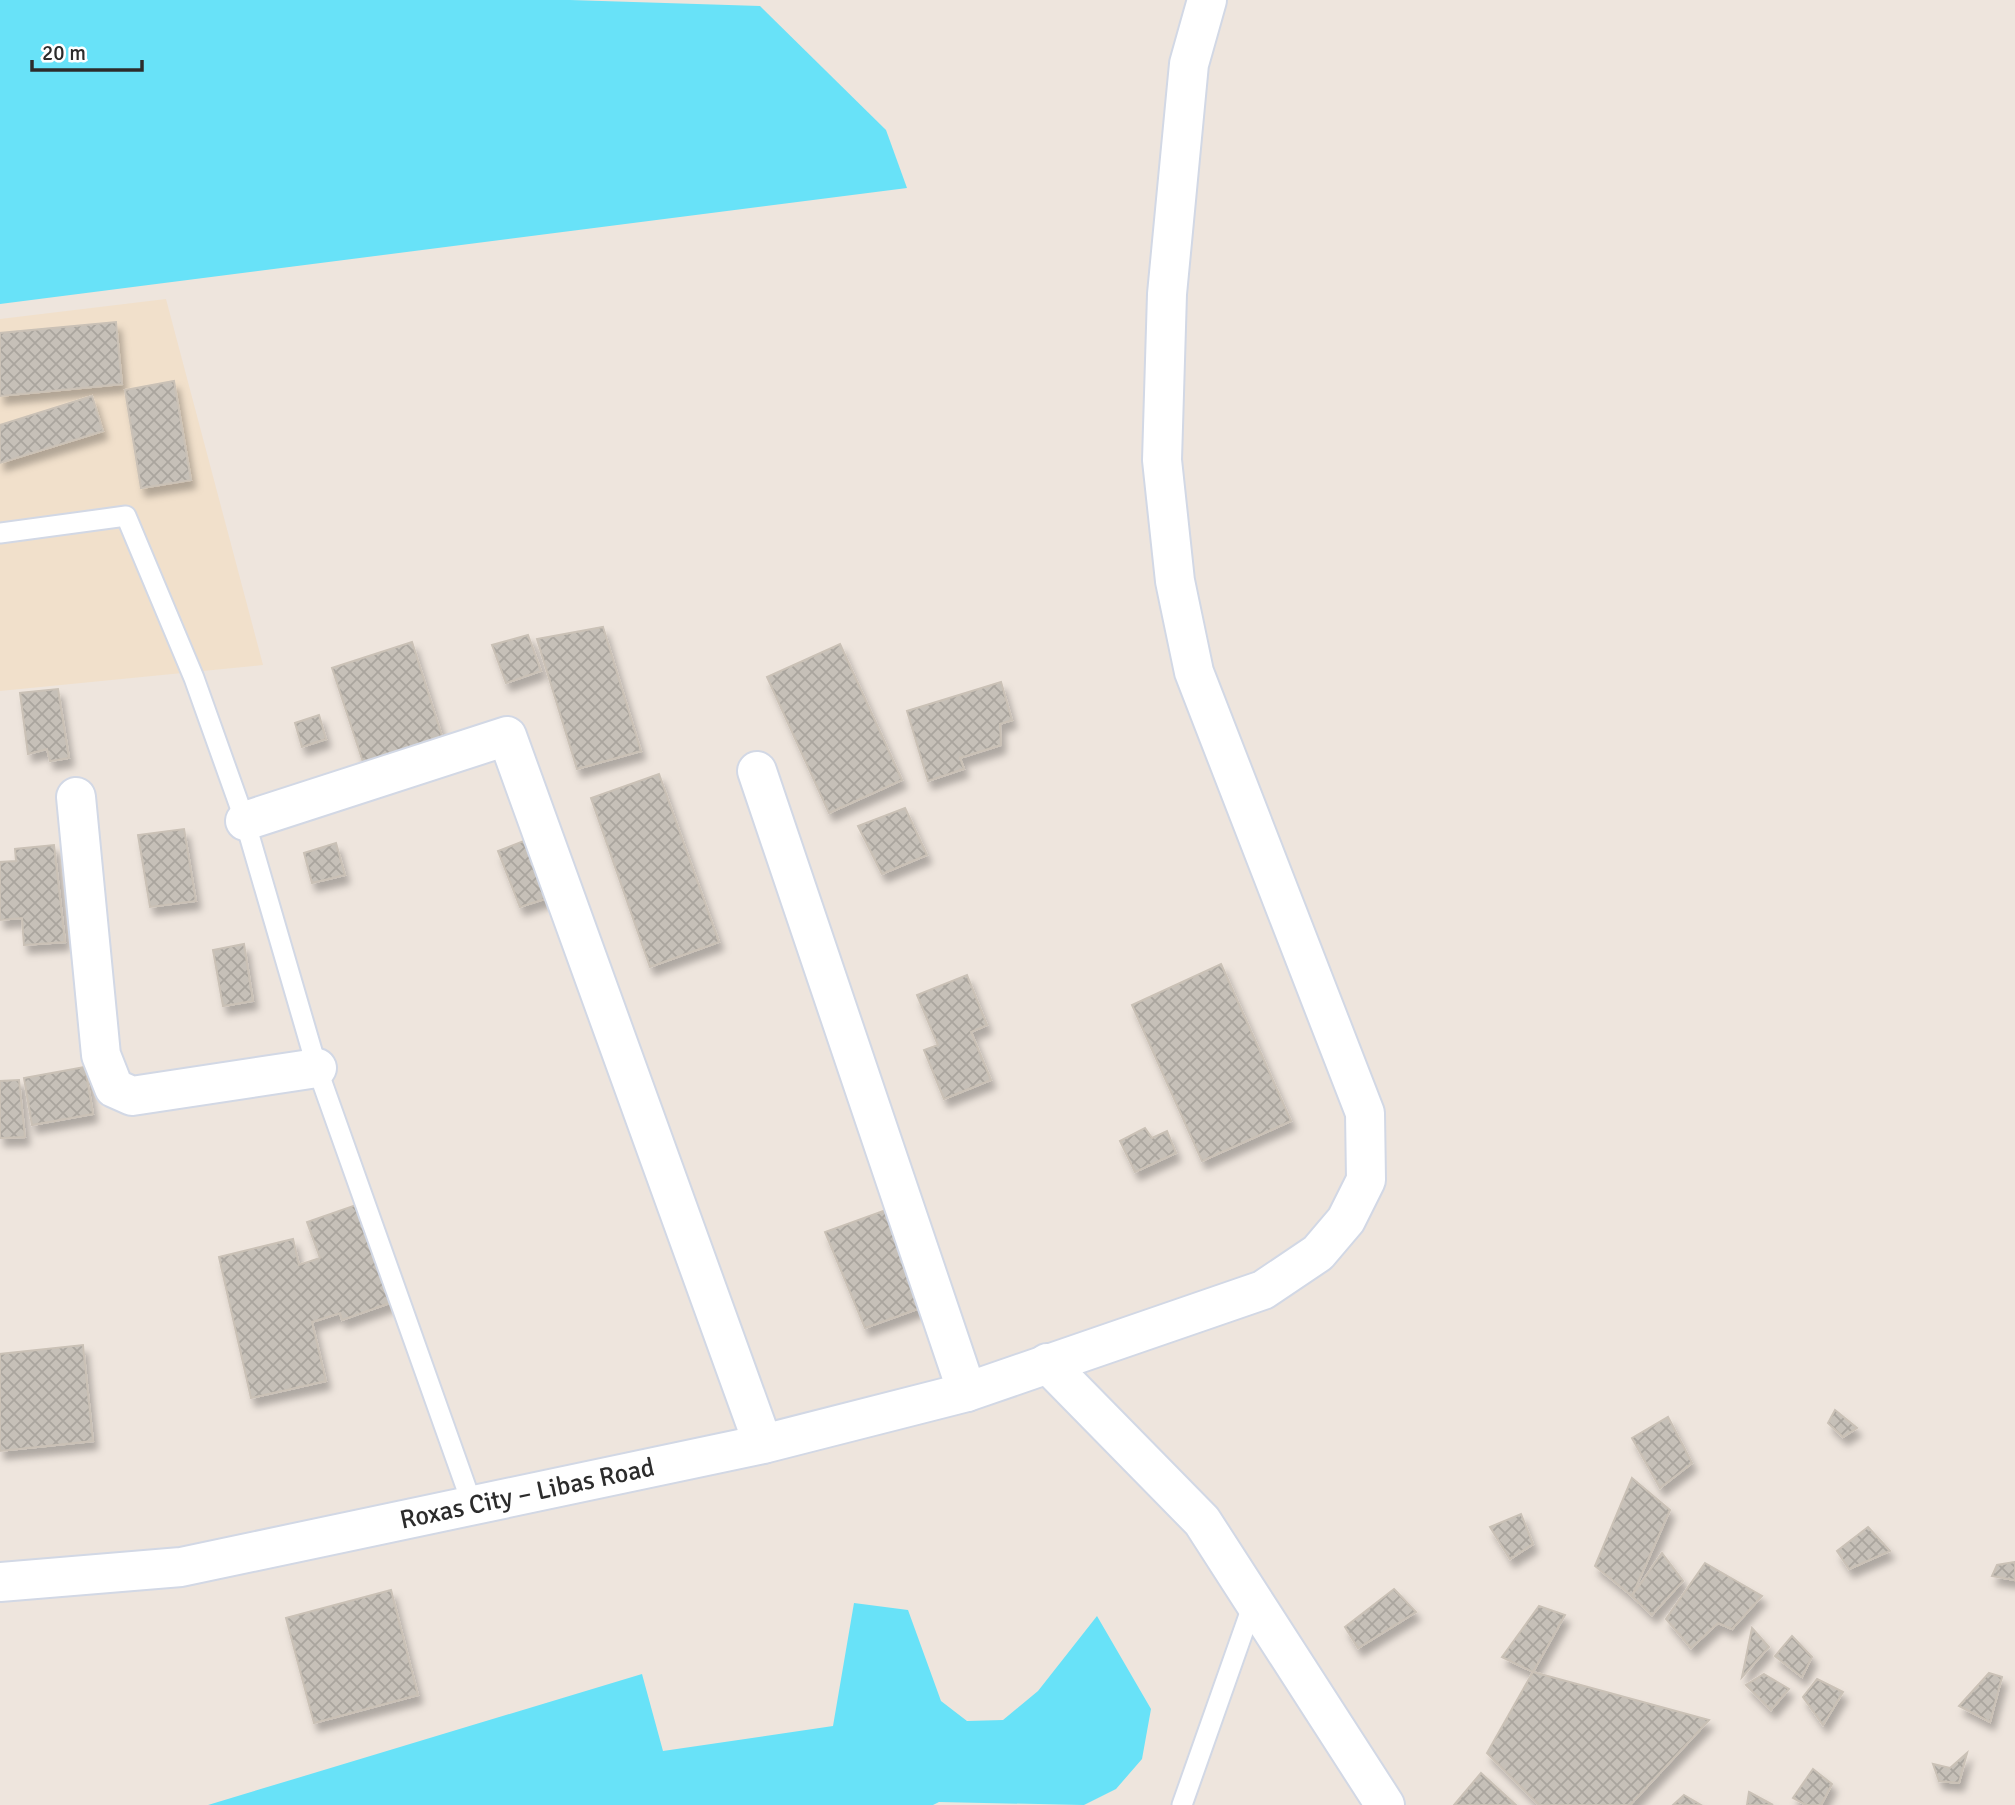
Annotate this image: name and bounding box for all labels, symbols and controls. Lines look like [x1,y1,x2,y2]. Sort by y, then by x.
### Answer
scale bar [32,28,142,72]
text: 20 m [42,40,86,66]
street label: Roxas City – Libas Road [397,1451,657,1537]

